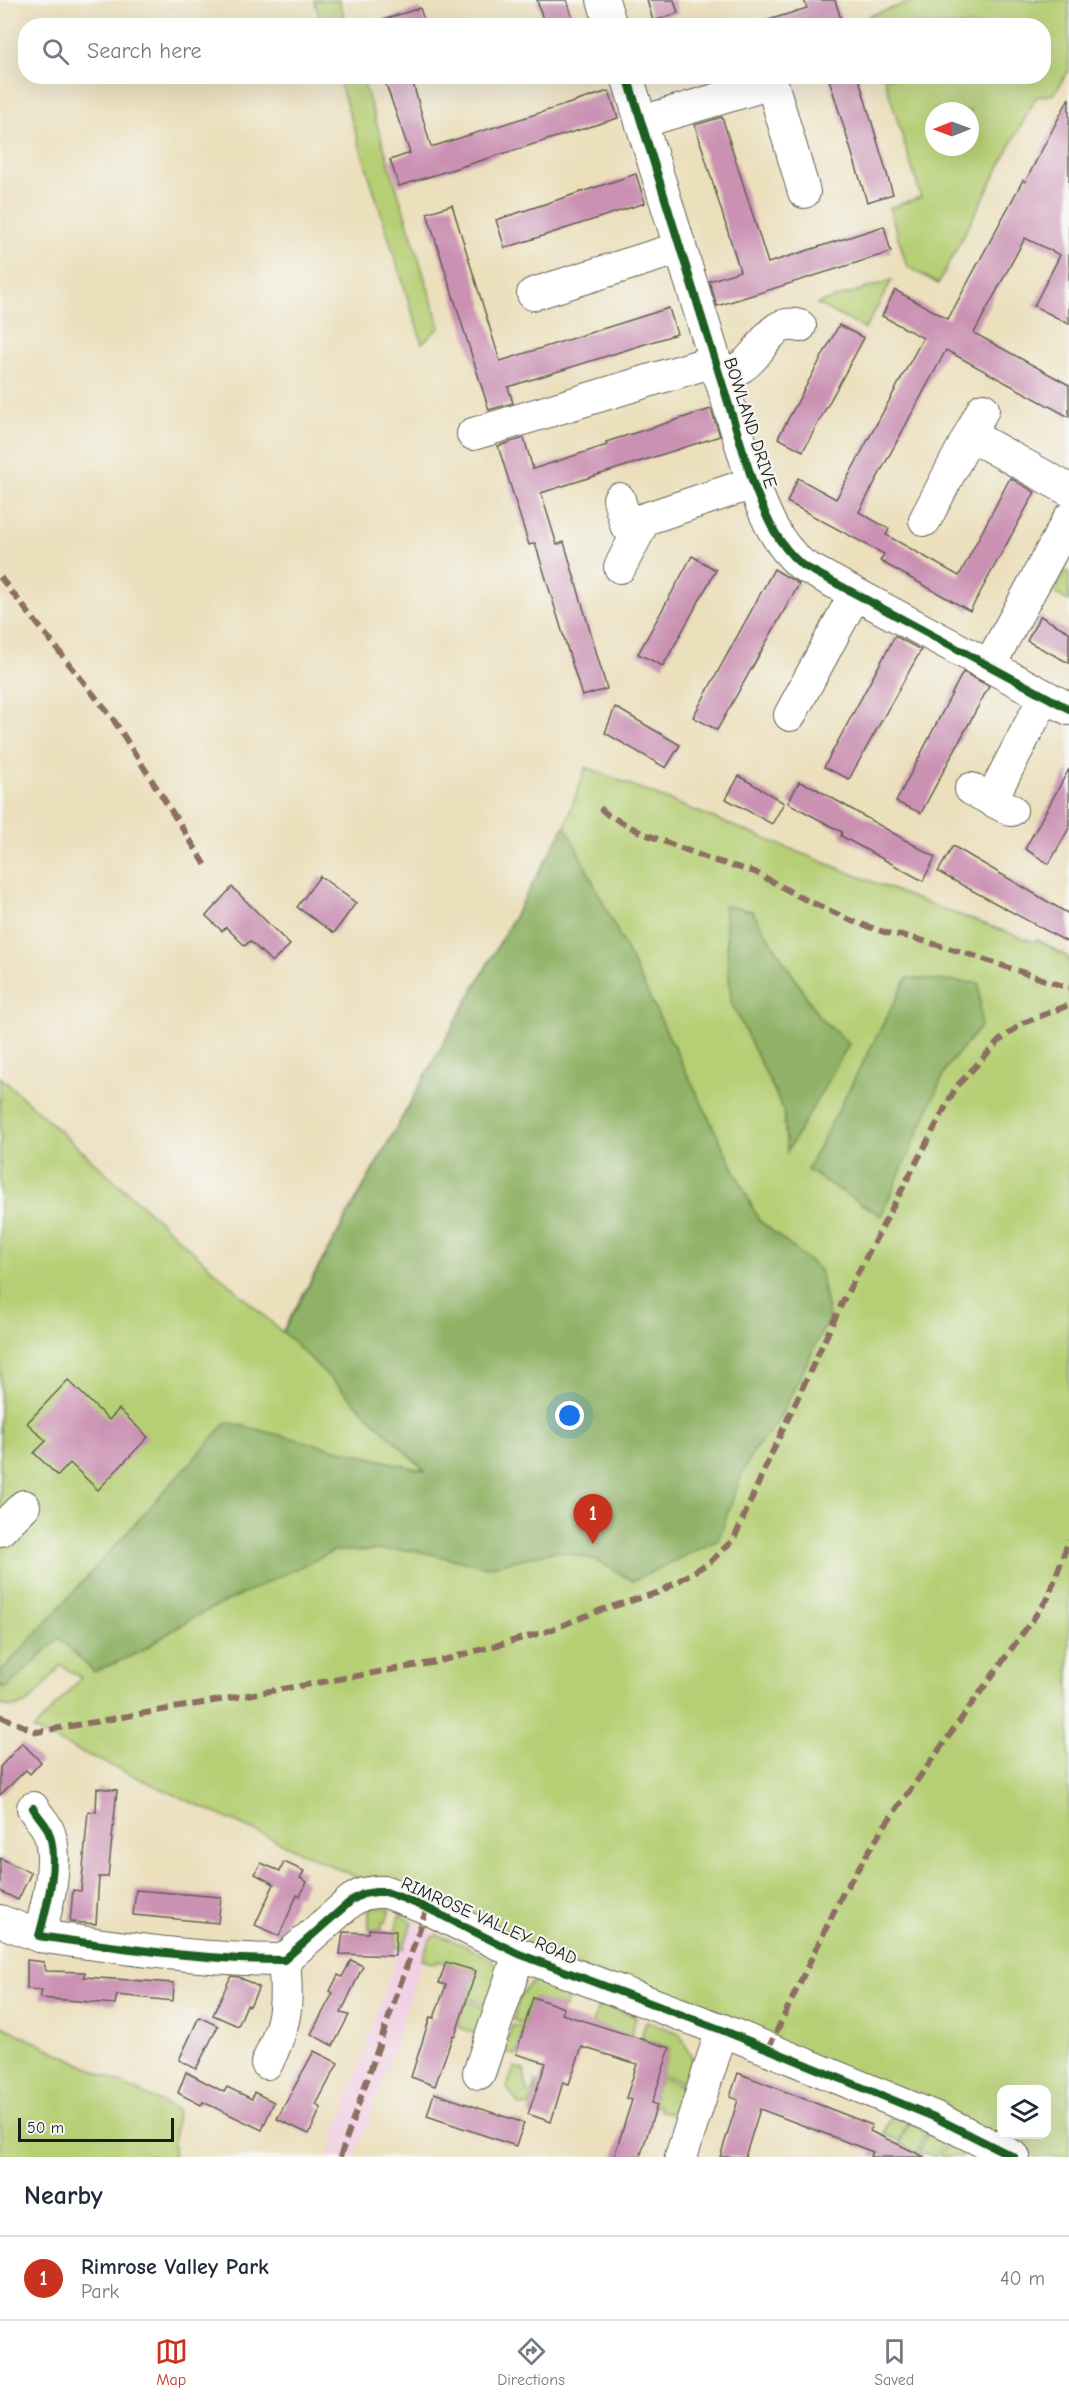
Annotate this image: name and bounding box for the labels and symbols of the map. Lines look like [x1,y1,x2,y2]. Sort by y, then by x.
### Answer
north arrow [925,102,979,156]
street label: BOWLAND DRIVE [719,355,781,491]
your location [555,1401,584,1430]
pin: 1 [574,1494,612,1544]
street label: RIMROSE VALLEY ROAD [398,1873,580,1969]
scale bar [18,2115,174,2142]

